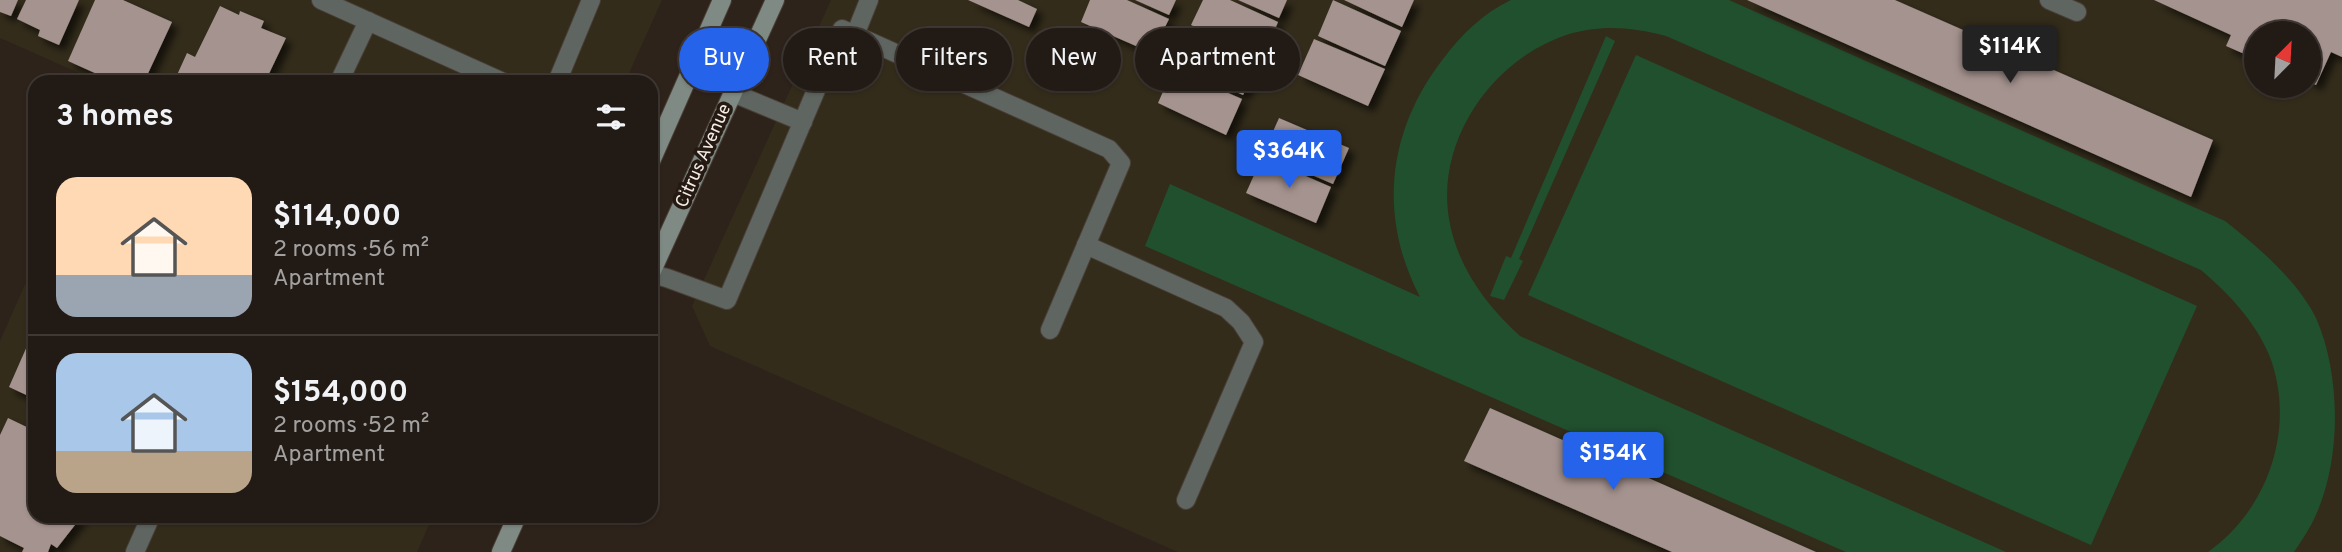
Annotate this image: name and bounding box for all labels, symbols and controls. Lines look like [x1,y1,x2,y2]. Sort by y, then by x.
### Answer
north arrow [2244,21,2320,98]
map controls [2244,21,2321,98]
pin: $114K [1961,25,2059,85]
chip: Buy [679,28,769,91]
chip: Rent [783,28,882,91]
chip: Filters [896,28,1012,91]
chip: New [1026,28,1121,91]
chip: Apartment [1135,28,1300,91]
text: $114K [1978,33,2042,62]
icon: filters [592,98,630,136]
text: 3 homes [56,99,174,136]
street label: Citrus Avenue [671,100,737,212]
pin: $364K [1240,130,1338,190]
text: $364K [1253,138,1325,167]
text: $114,000 [273,199,401,236]
icon: home [112,205,196,289]
text: 2 rooms · 56 m² [273,236,429,265]
text: Apartment [273,265,385,294]
text: $154,000 [273,375,408,412]
icon: home [112,381,196,465]
text: 2 rooms · 52 m² [273,412,429,441]
pin: $154K [1564,433,1662,492]
text: $154K [1579,440,1647,469]
text: Apartment [273,441,385,470]

